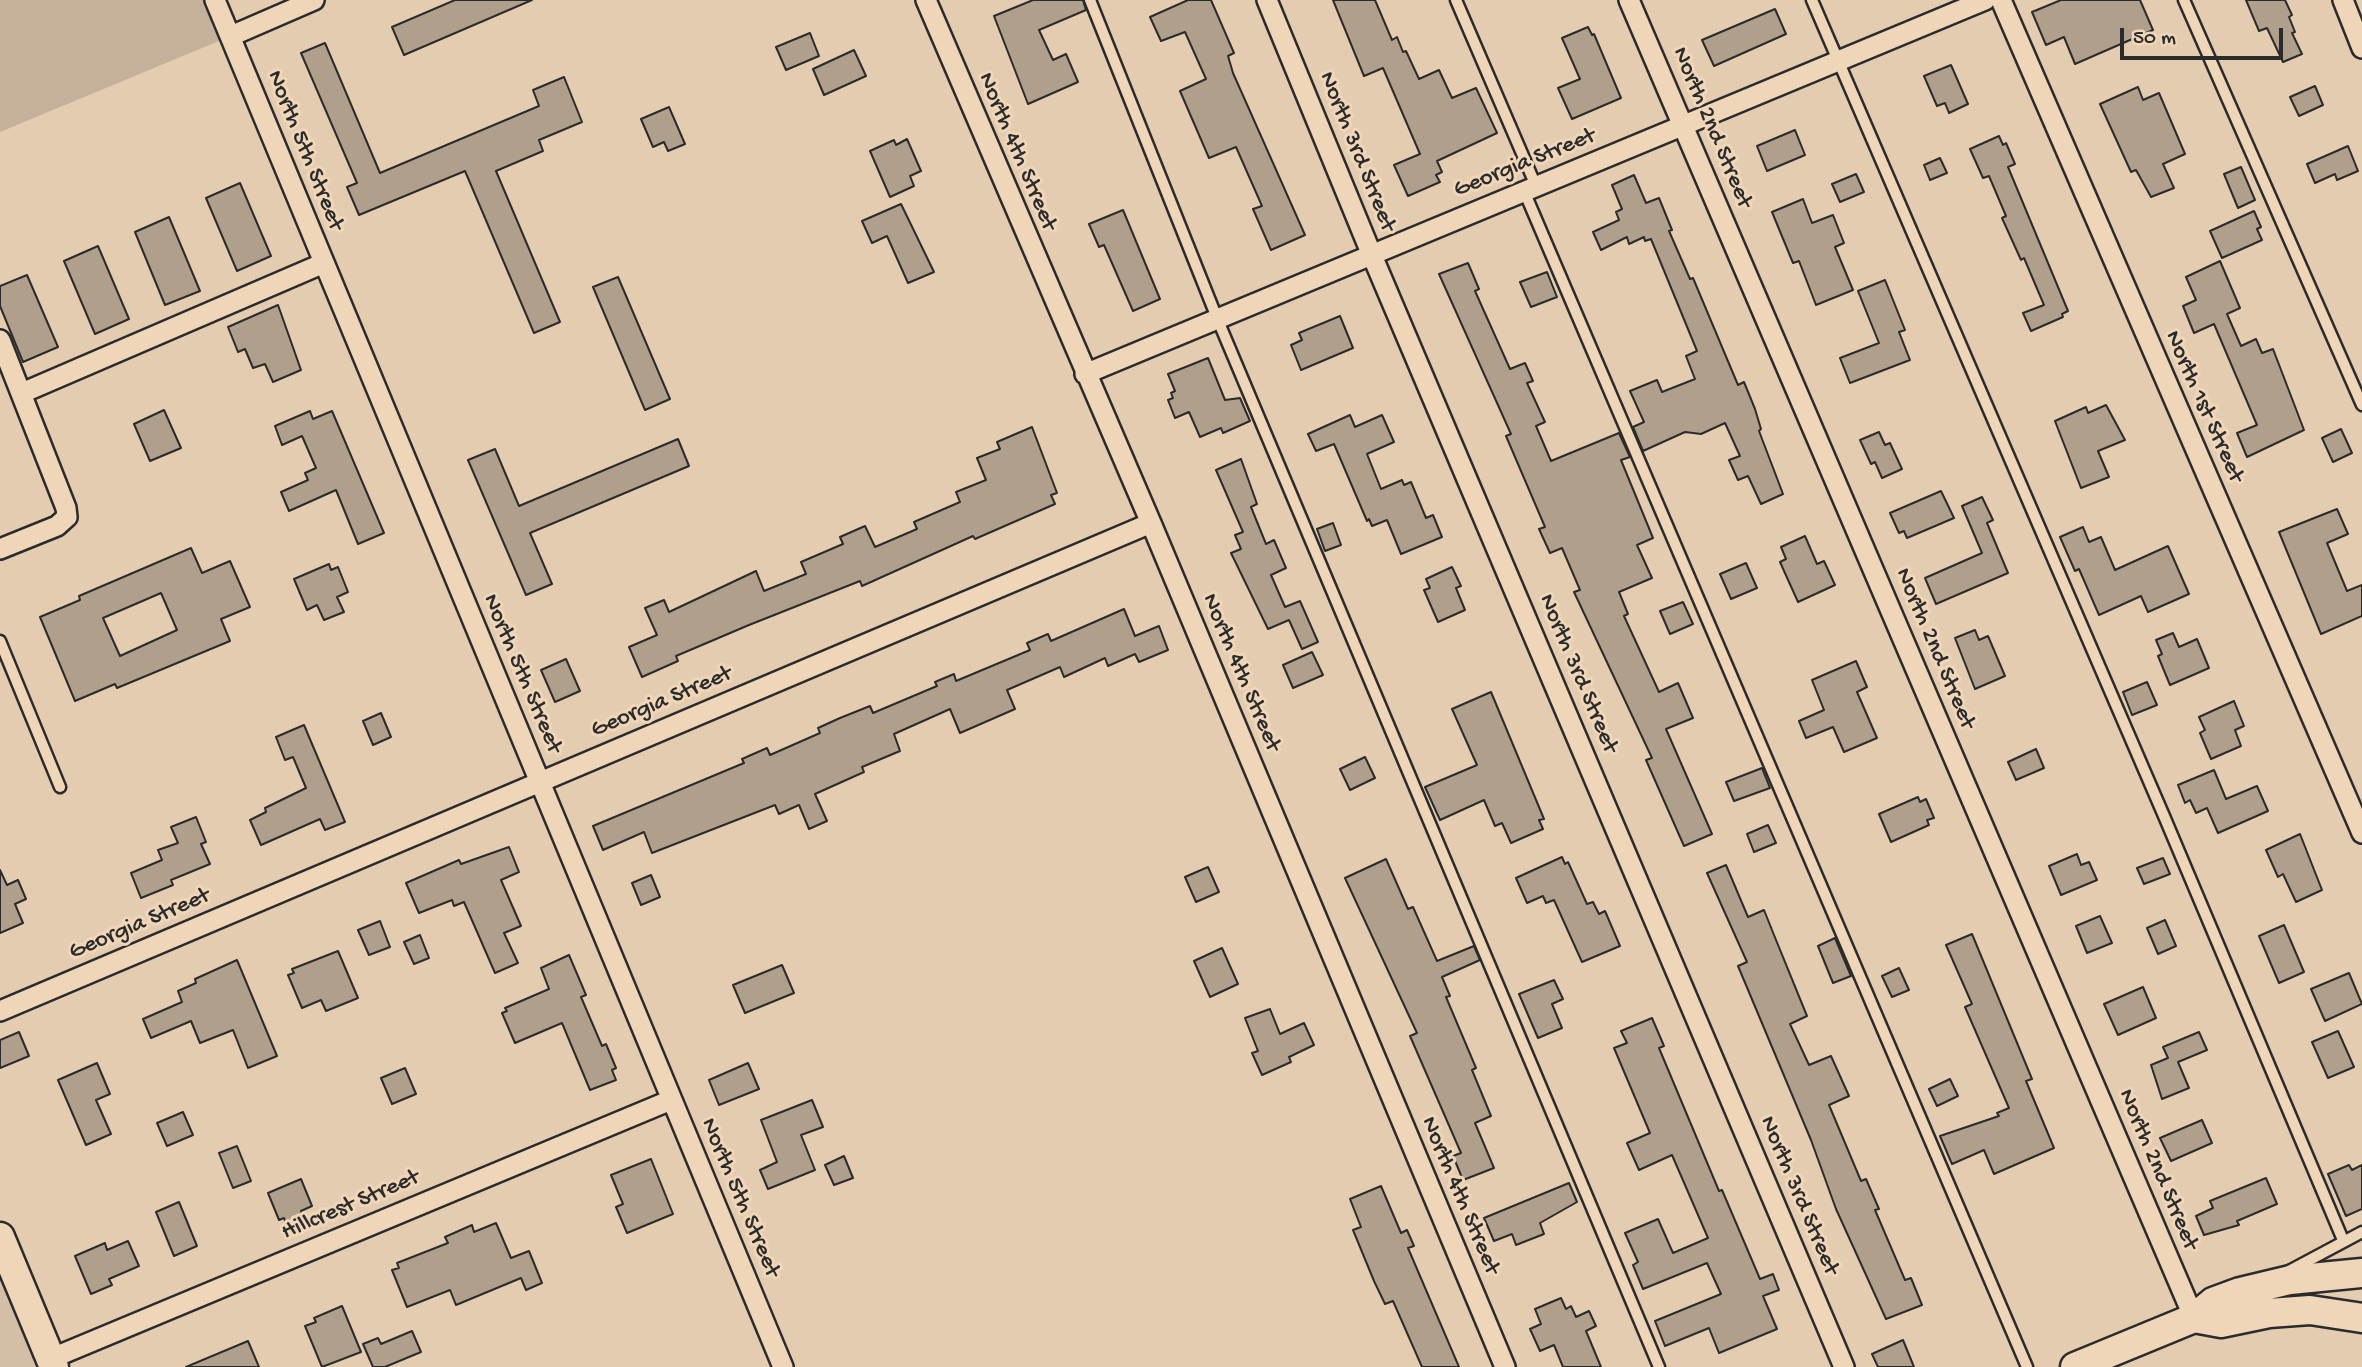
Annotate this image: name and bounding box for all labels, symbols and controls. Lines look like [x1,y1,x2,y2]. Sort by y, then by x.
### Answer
scale bar [2124,14,2287,58]
text: 50 m [2133,27,2176,52]
street label: North 2nd Street [1664,43,1758,213]
street label: North 5th Street [259,67,349,235]
street label: North 3rd Street [1311,68,1401,236]
street label: North 4th Street [970,69,1062,235]
street label: Georgia Street [1450,122,1600,206]
street label: North 1st Street [2157,327,2249,487]
street label: North 2nd Street [1887,564,1981,734]
street label: North 5th Street [475,590,567,758]
street label: North 4th Street [1194,590,1286,756]
street label: North 3rd Street [1531,590,1623,758]
street label: Georgia Street [587,660,737,746]
street label: Georgia Street [65,882,215,968]
street label: North 2nd Street [2110,1085,2204,1255]
street label: North 3rd Street [1752,1112,1844,1280]
street label: North 4th Street [1413,1113,1505,1279]
street label: North 5th Street [693,1114,785,1282]
street label: Hillcrest Street [278,1164,424,1248]

